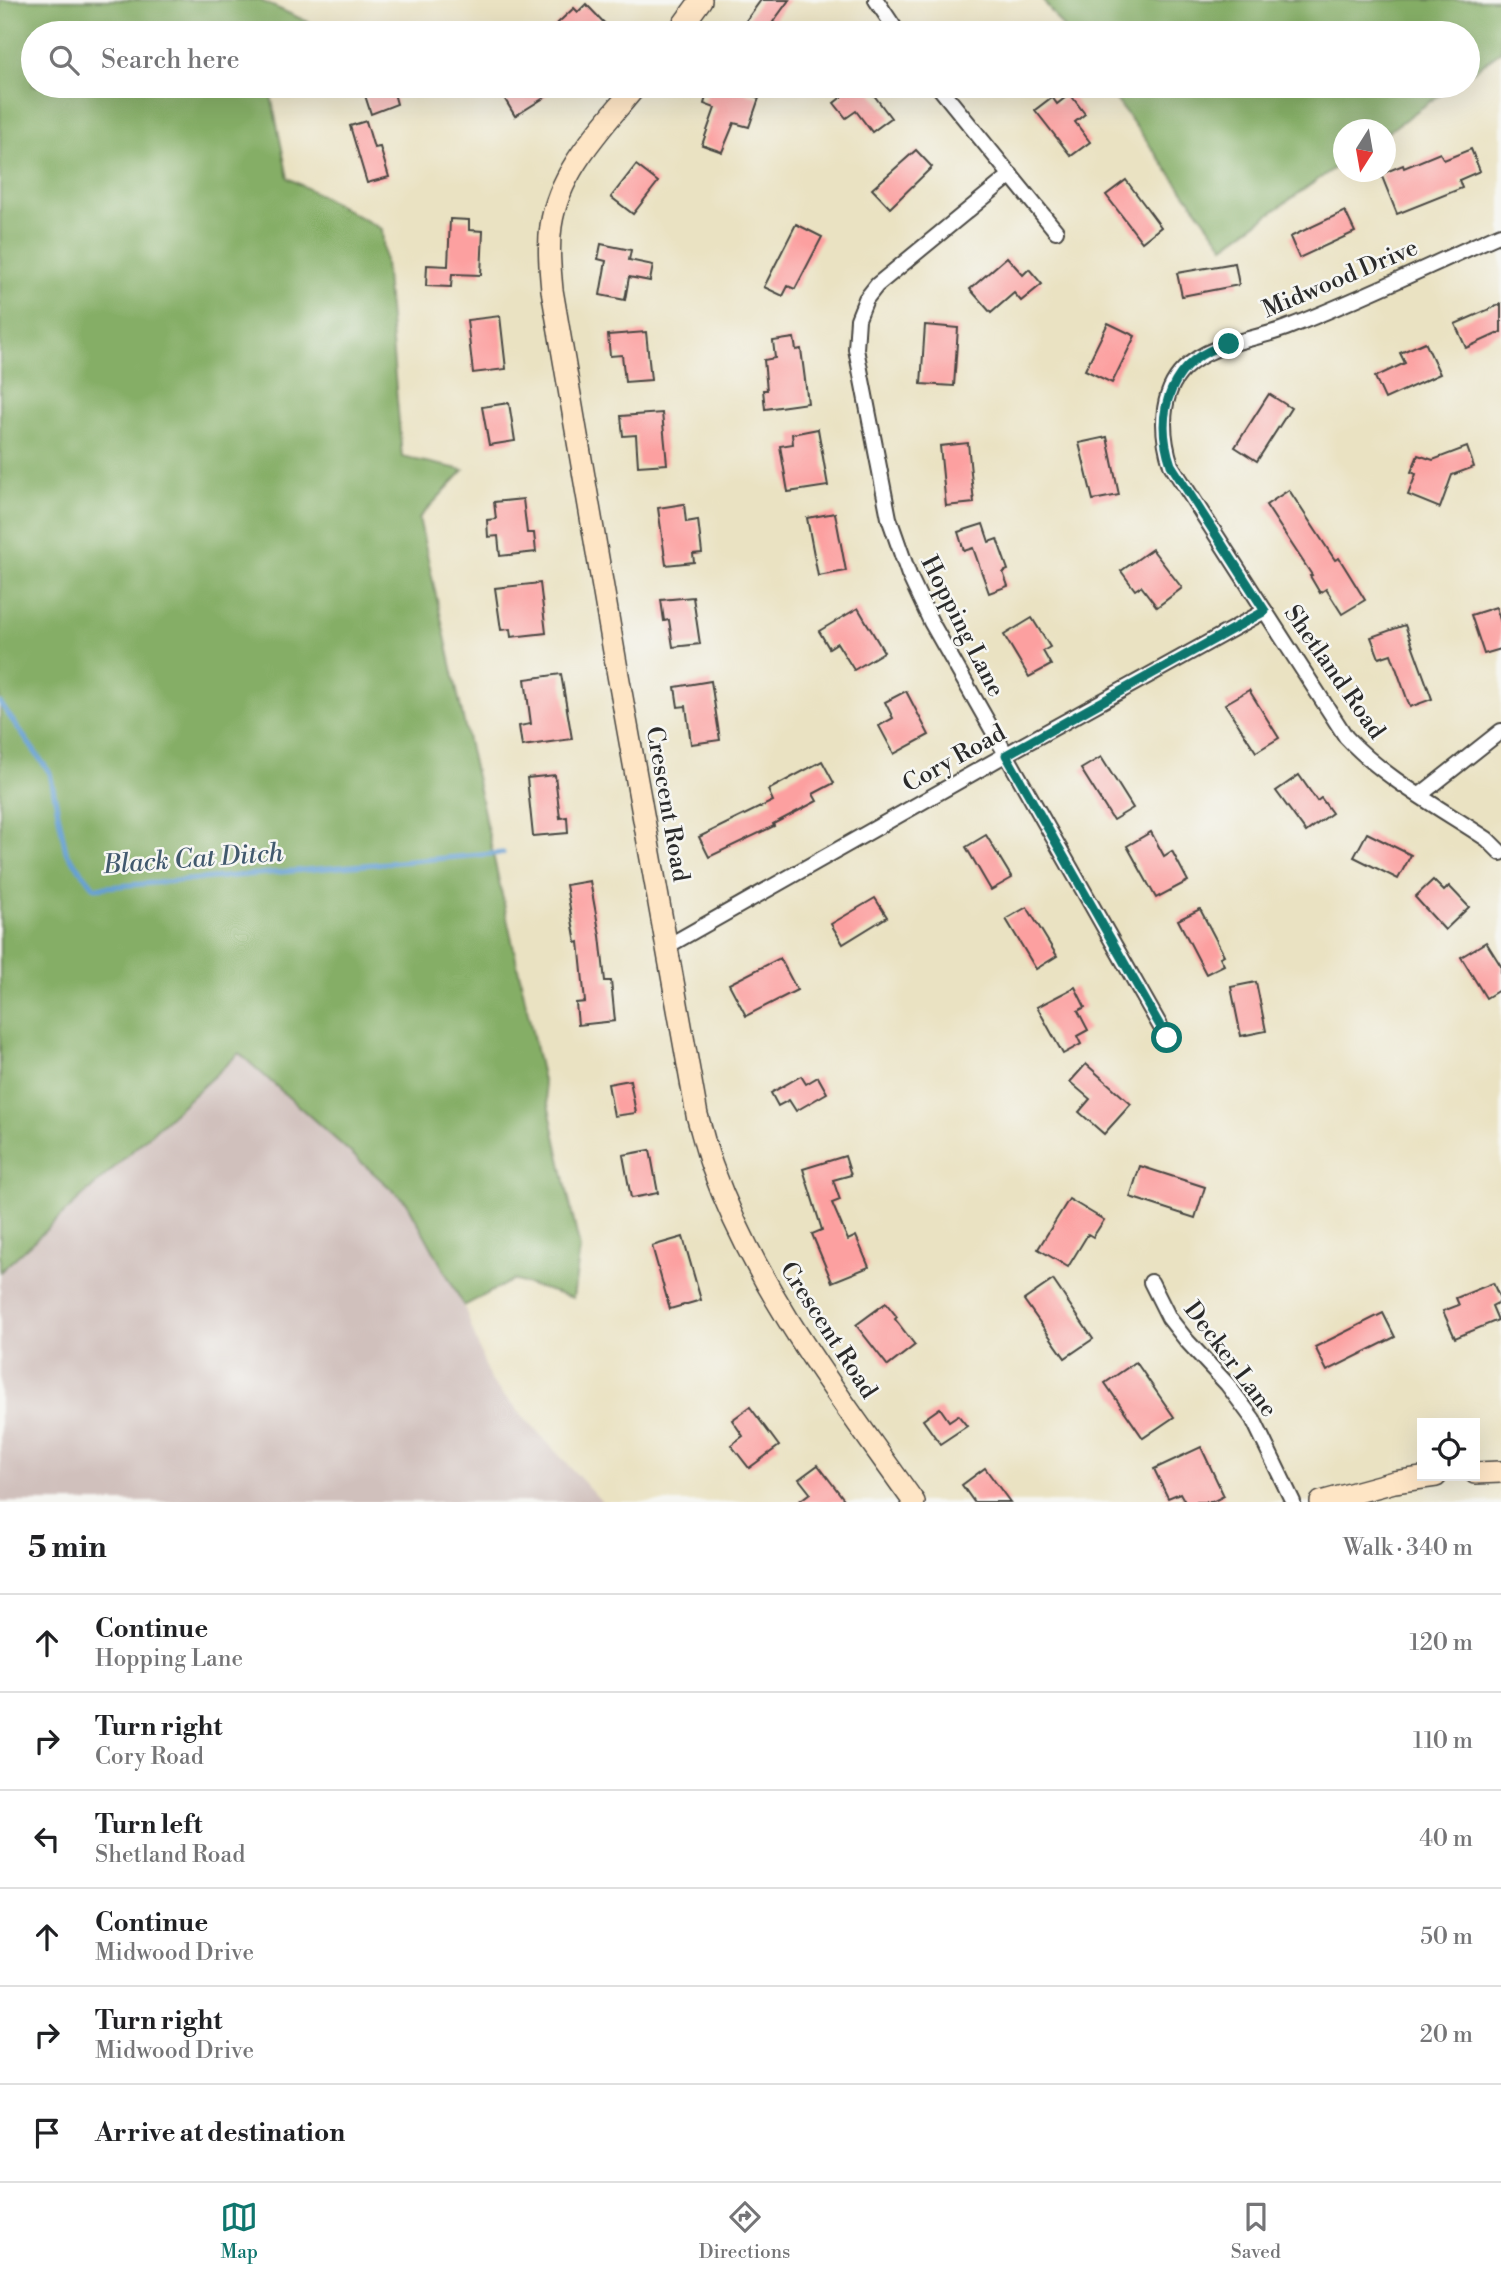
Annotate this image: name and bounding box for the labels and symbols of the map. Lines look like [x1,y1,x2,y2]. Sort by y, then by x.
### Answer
north arrow [1333,119,1396,182]
street label: Midwood Drive [1258,233,1423,325]
route end [1213,328,1244,359]
street label: Hopping Lane [914,551,1011,702]
street label: Shetland Road [1277,600,1392,746]
street label: Cory Road [898,718,1012,800]
street label: Crescent Road [639,724,695,884]
water label: Black Cat Ditch [101,837,285,881]
route start [1151,1022,1182,1053]
street label: Crescent Road [773,1257,884,1405]
street label: Decker Lane [1177,1296,1283,1423]

